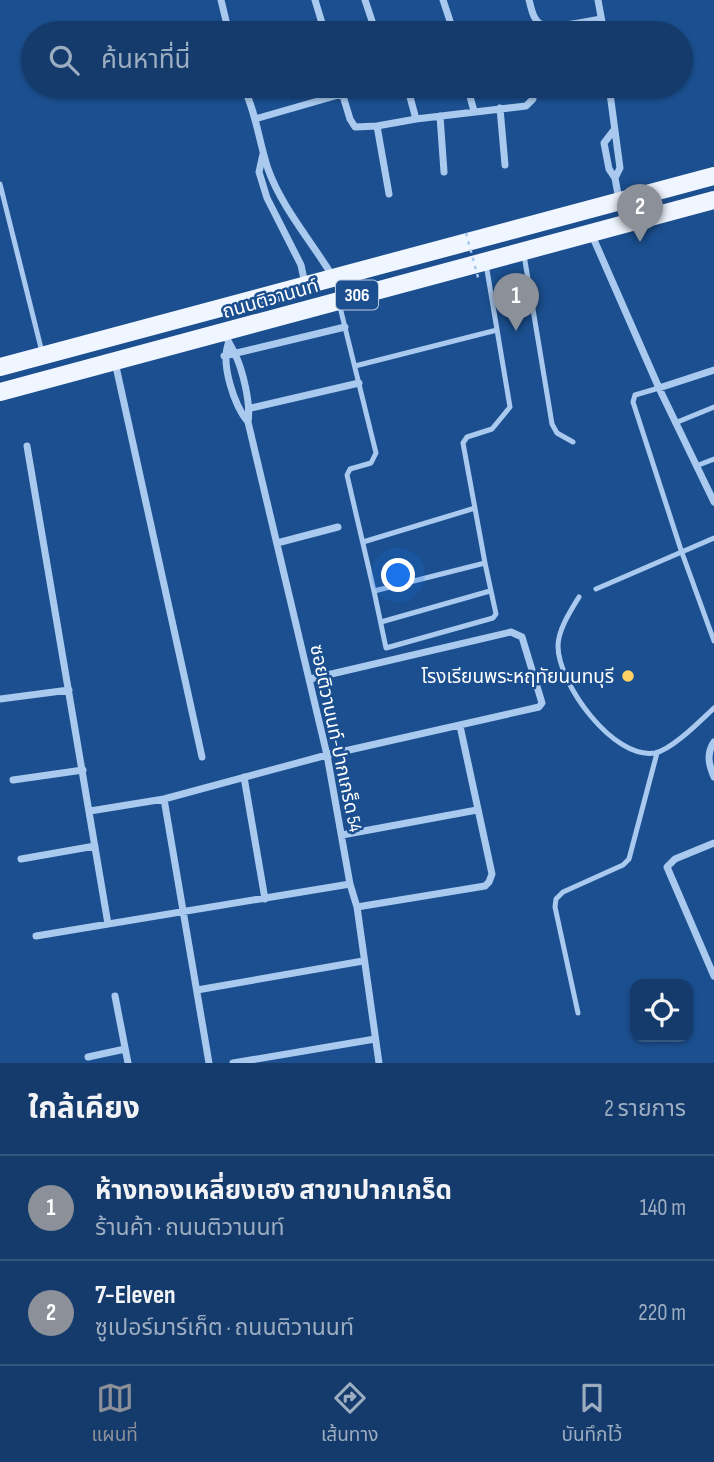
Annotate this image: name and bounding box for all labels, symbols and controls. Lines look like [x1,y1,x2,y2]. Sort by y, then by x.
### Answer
search box [21,21,693,98]
icon: search [45,41,83,79]
text: ค้นหาที่นี่ [101,45,191,76]
pin: 2 [617,184,663,242]
pin: 1 [493,273,539,331]
street label: ถนนติวานนท์ [220,275,321,324]
road number: 306 [336,281,378,310]
your location [381,558,415,592]
street label: ซอยติวานนท์-ปากเกร็ด 54 [304,643,367,834]
place label: โรงเรียนพระหฤทัยนนทบุรี [421,666,614,689]
marker: โรงเรียนพระหฤทัยนนทบุรี [620,668,636,684]
map controls [630,979,693,1042]
button: locate [630,979,693,1042]
text: ใกล้เคียง [28,1091,140,1127]
text: 2 รายการ [604,1095,686,1123]
text: ห้างทองเหลี่ยงเฮง สาขาปากเกร็ด [95,1176,452,1207]
text: 1 [46,1194,56,1222]
text: 140 m [640,1194,686,1222]
text: ร้านค้า · ถนนติวานนท์ [95,1214,285,1242]
text: 7-Eleven [95,1280,176,1311]
text: 2 [46,1299,56,1327]
text: 220 m [638,1299,686,1327]
text: ซูเปอร์มาร์เก็ต · ถนนติวานนท์ [95,1314,354,1342]
tab: แผนที่ [92,1379,138,1450]
tab: เส้นทาง [321,1379,378,1450]
tab: บันทึกไว้ [561,1379,622,1450]

